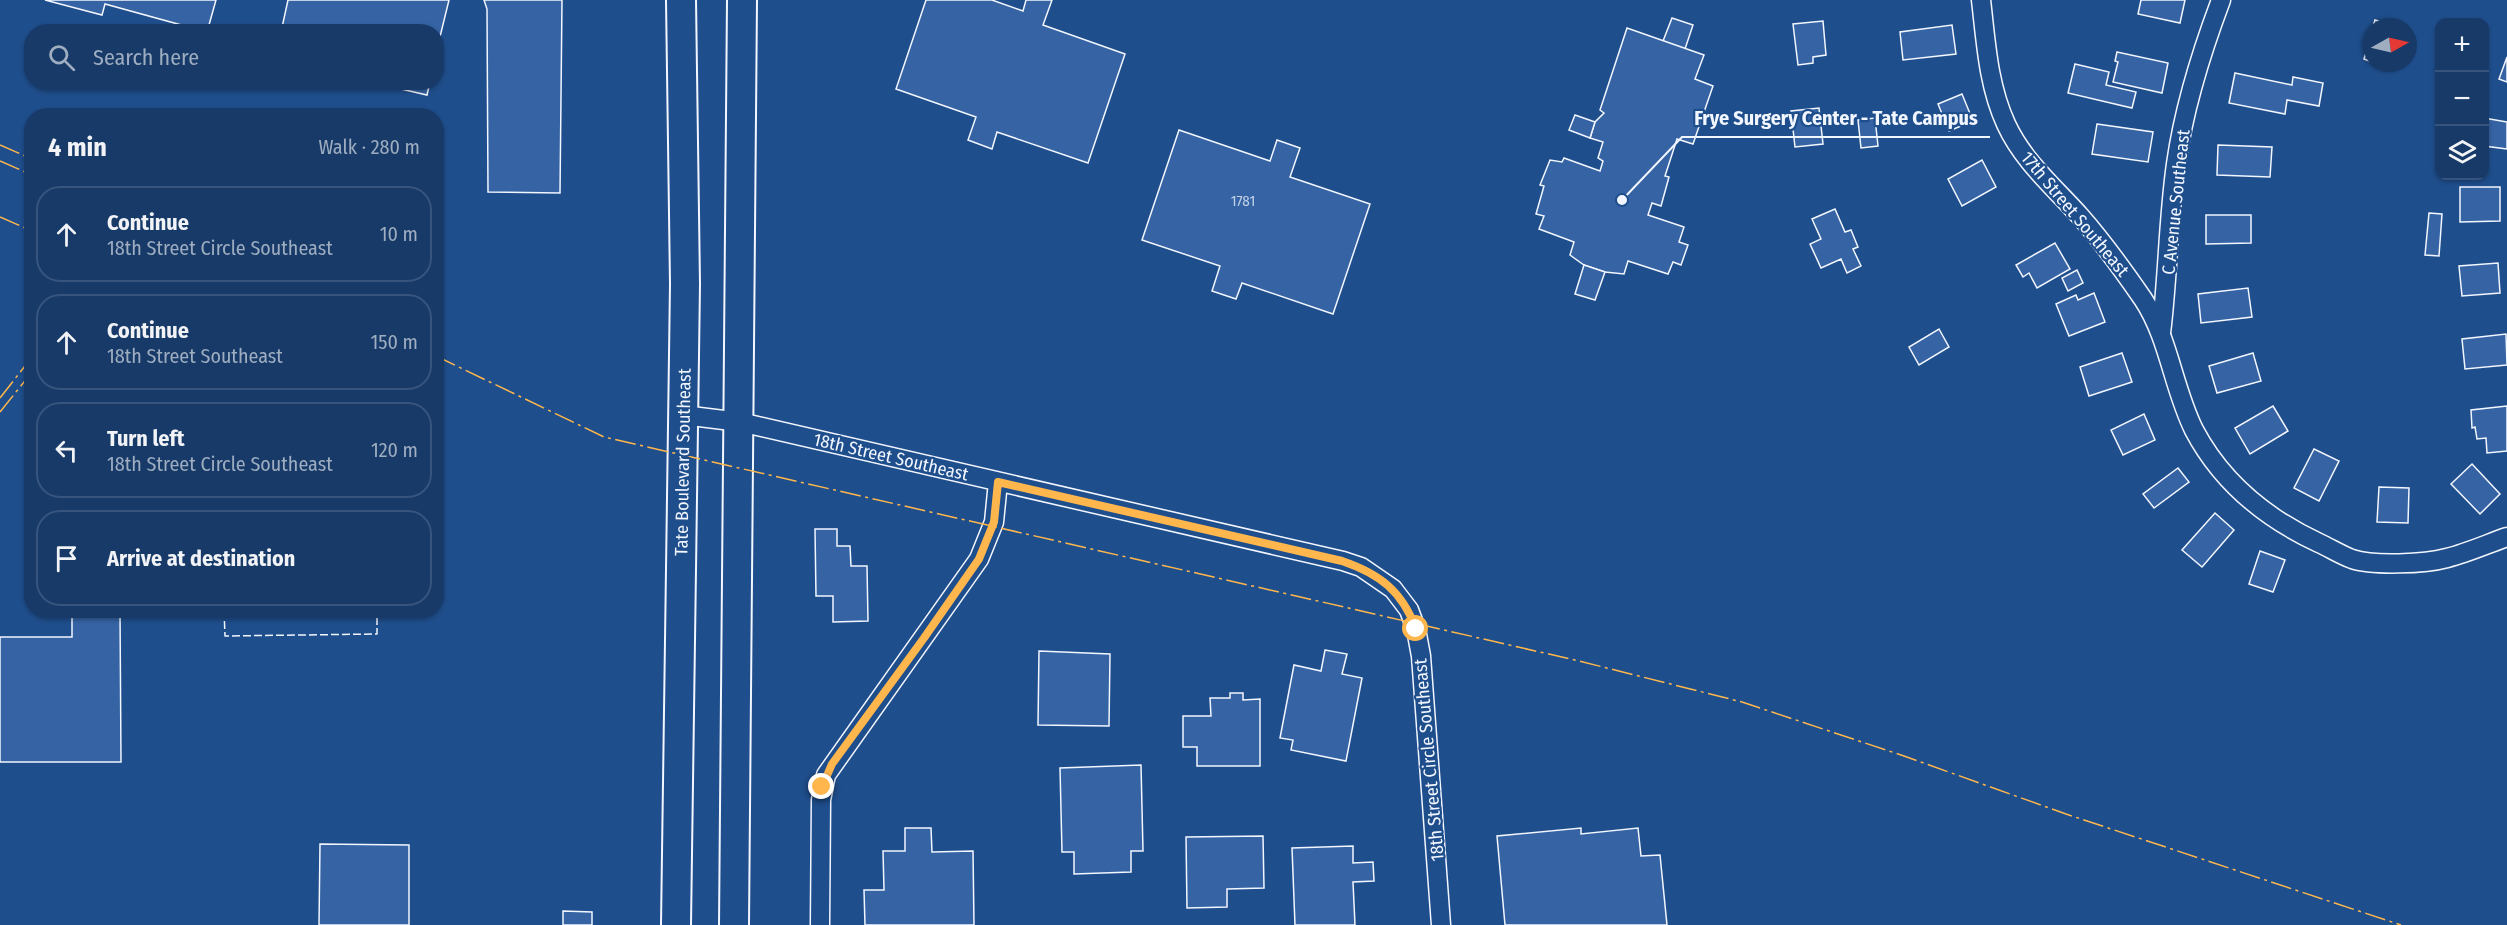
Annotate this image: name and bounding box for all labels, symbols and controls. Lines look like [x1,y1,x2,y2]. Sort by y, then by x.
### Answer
north arrow [2363,18,2417,72]
map controls [2435,18,2489,180]
button: + [2435,18,2489,72]
search box [24,24,444,90]
icon: search [45,41,78,74]
text: Search here [93,44,199,71]
button: − [2435,72,2489,126]
callout: Frye Surgery Center - Tate Campus [1682,99,1990,137]
text: Frye Surgery Center - Tate Campus [1694,106,1978,130]
button: layers [2435,126,2489,180]
street label: C Avenue Southeast [2157,128,2195,276]
text: 4 min [48,132,107,163]
text: Walk · 280 m [318,135,420,159]
street label: 17th Street Southeast [2016,147,2134,281]
house number: 1781 [1231,192,1255,210]
text: Continue [107,209,189,236]
icon: ahead [50,218,83,251]
text: 10 m [380,222,418,246]
text: 18th Street Circle Southeast [107,236,333,260]
text: Continue [107,317,189,344]
icon: ahead [50,326,83,359]
text: 150 m [371,330,418,354]
text: 18th Street Southeast [107,344,283,368]
street label: Tate Boulevard Southeast [670,368,696,556]
text: Turn left [107,425,185,452]
street label: 18th Street Southeast [811,428,971,486]
icon: left [50,434,83,467]
text: 120 m [371,438,418,462]
text: 18th Street Circle Southeast [107,452,333,476]
icon: arrive [50,542,83,575]
text: Arrive at destination [107,545,295,572]
route start [1402,615,1428,641]
street label: 18th Street Circle Southeast [1409,658,1449,862]
route end [808,773,834,799]

